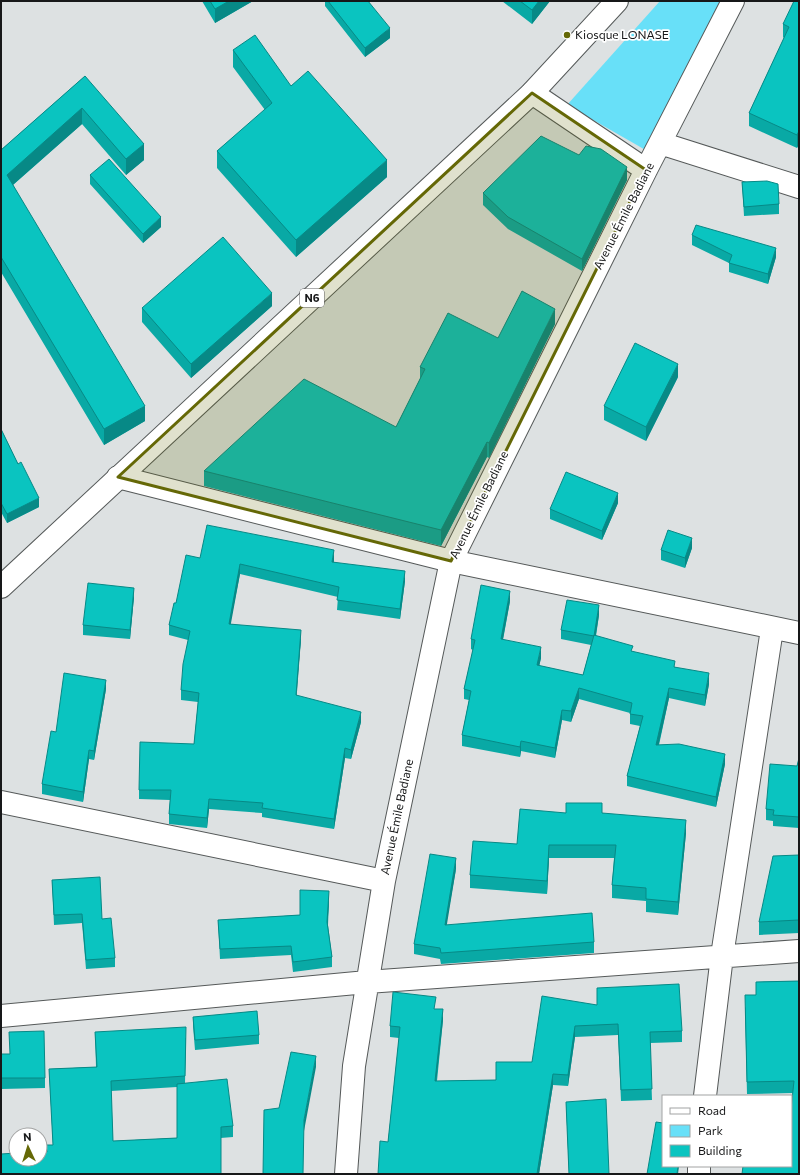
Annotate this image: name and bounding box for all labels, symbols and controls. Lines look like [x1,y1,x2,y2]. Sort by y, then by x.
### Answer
place label: Kiosque LONASE [575,27,669,41]
marker: Kiosque LONASE [562,30,572,40]
street label: Avenue Émile Badiane [590,160,656,271]
road number: N6 [300,289,324,307]
street label: Avenue Émile Badiane [446,448,510,561]
street label: Avenue Émile Badiane [377,758,415,876]
legend [662,1095,792,1167]
text: Road [698,1103,726,1117]
text: Park [698,1123,724,1137]
north arrow [8,1127,48,1167]
text: N [23,1130,32,1143]
text: Building [698,1143,742,1157]

